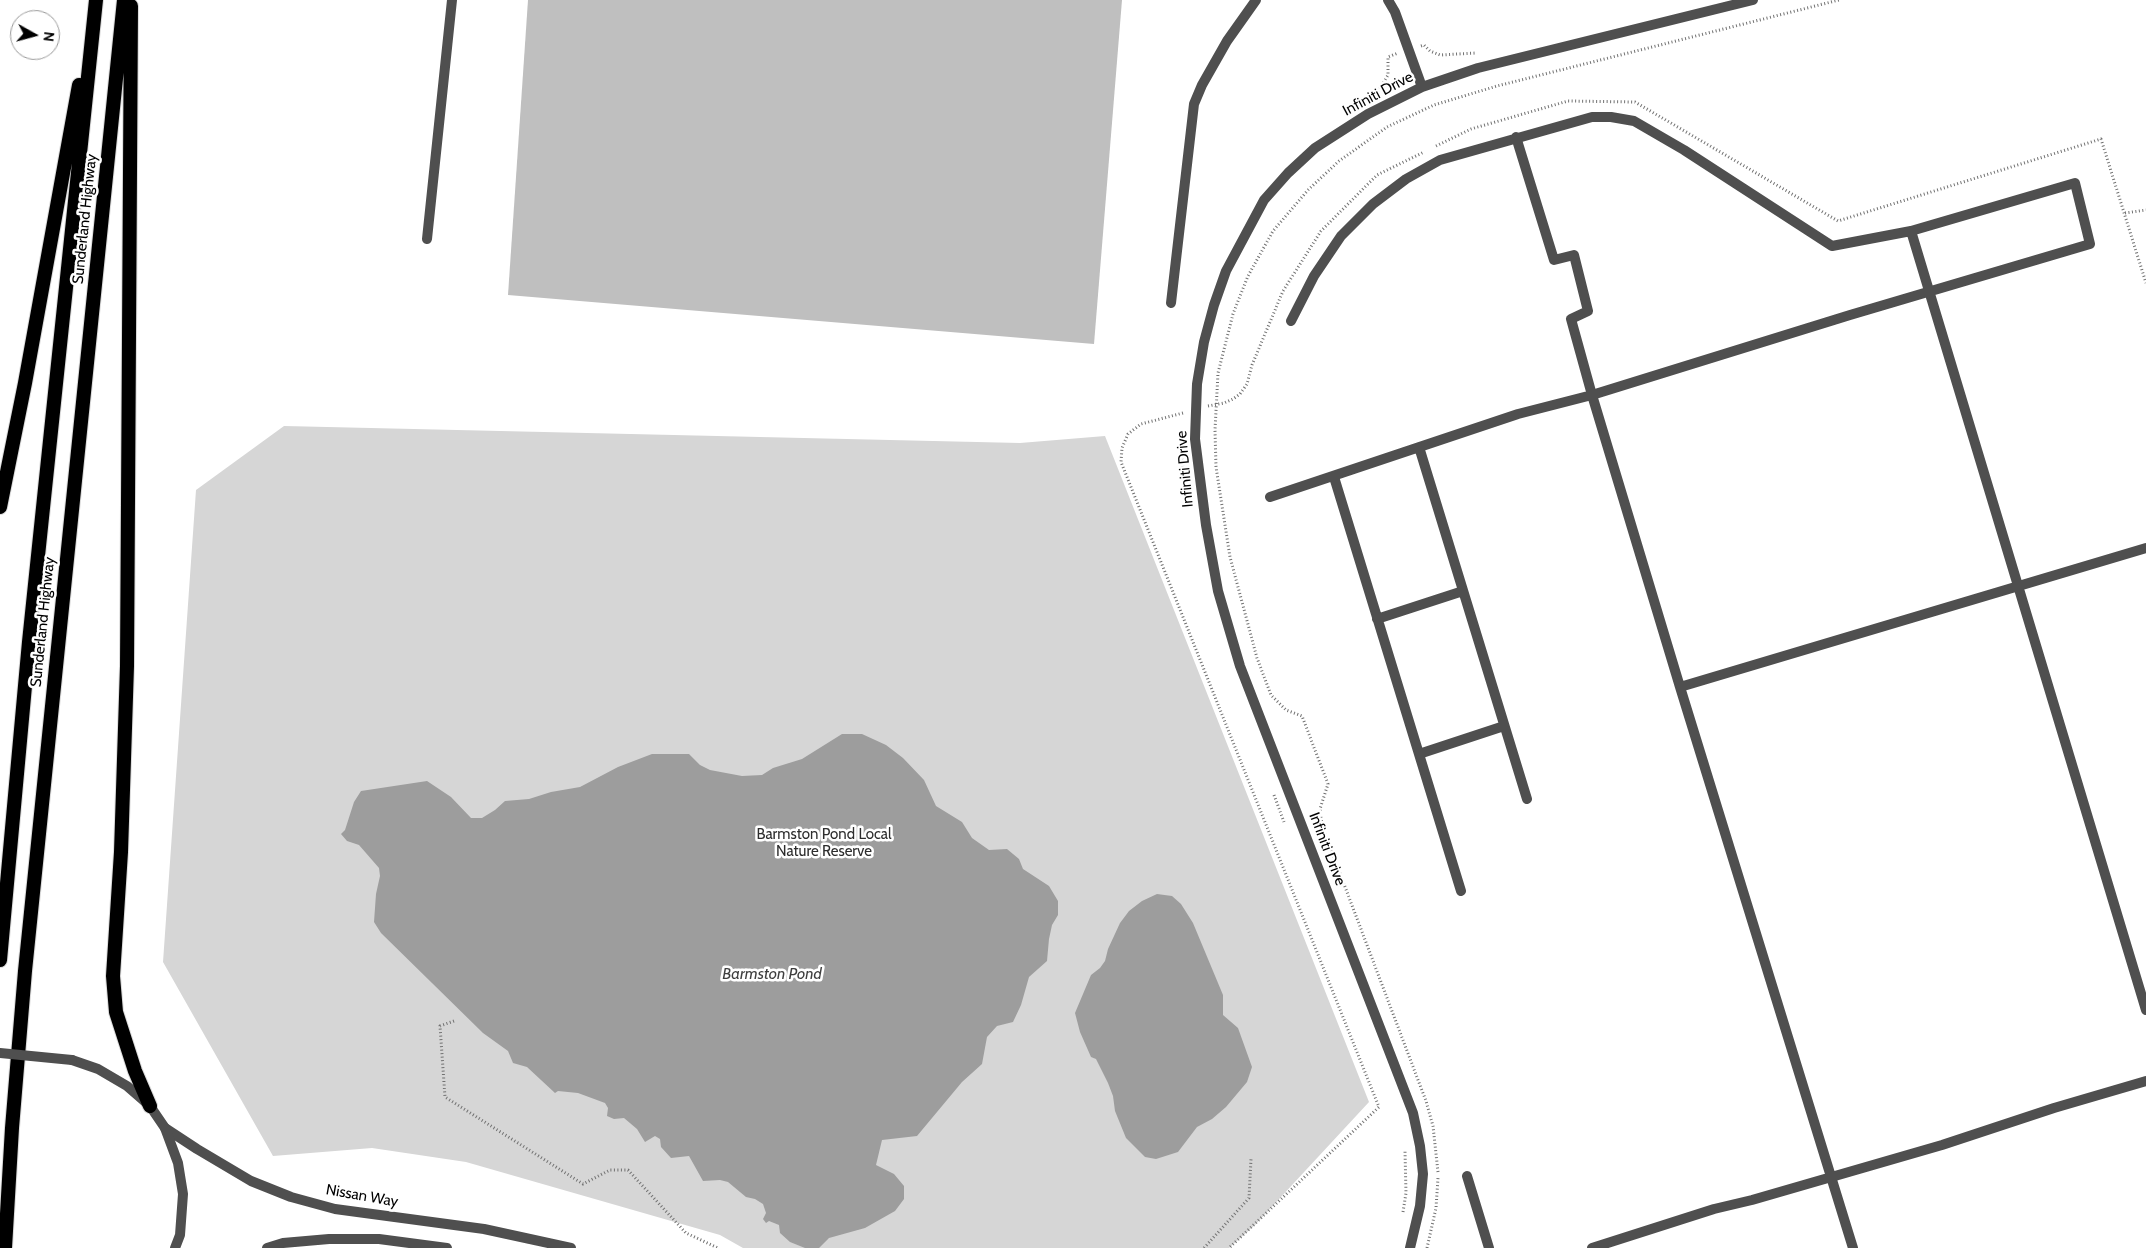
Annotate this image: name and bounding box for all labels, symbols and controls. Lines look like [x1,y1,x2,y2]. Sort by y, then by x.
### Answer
north arrow [10,10,60,60]
text: N [39,31,58,43]
street label: Infiniti Drive [1340,68,1416,120]
street label: Sunderland Highway [69,153,101,285]
street label: Infiniti Drive [1173,430,1197,508]
street label: Sunderland Highway [27,556,59,688]
street label: Infiniti Drive [1305,810,1349,888]
park label: Barmston Pond Local Nature Reserve [756,826,892,861]
water label: Barmston Pond [722,964,822,984]
street label: Nissan Way [324,1181,400,1211]

